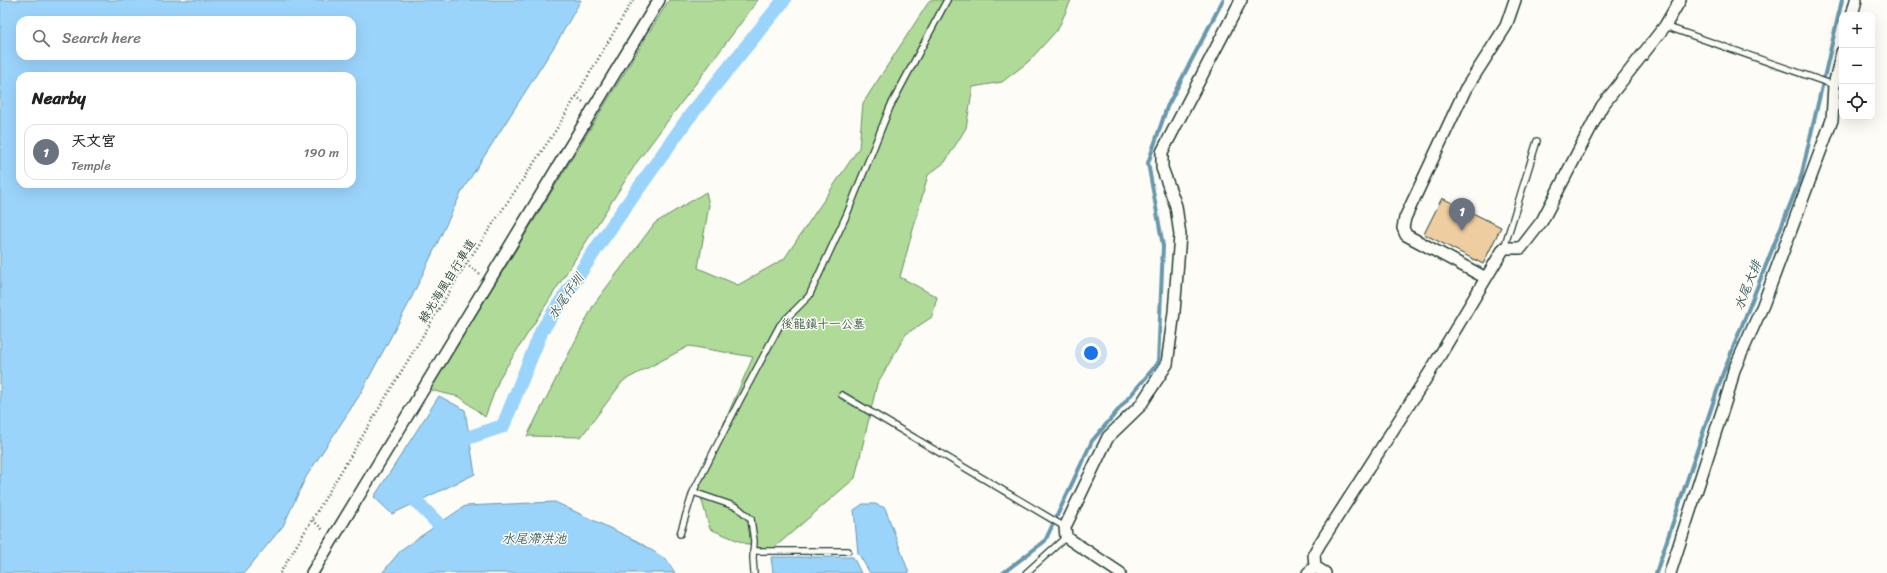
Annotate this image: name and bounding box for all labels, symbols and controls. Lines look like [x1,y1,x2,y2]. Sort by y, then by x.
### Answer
map controls [1839,12,1875,120]
button: + [1839,12,1875,48]
search box [16,16,356,60]
text: Search here [62,25,141,51]
icon: search [30,27,52,49]
button: − [1839,48,1875,84]
text: Nearby [32,83,86,113]
button: locate [1839,84,1875,120]
text: 天文宮 [71,128,116,154]
text: 1 [43,141,49,164]
text: 190 m [304,141,339,164]
text: Temple [71,154,111,177]
pin: 1 [1449,198,1475,231]
street label: 綠光海風自行車道 [412,234,482,328]
water label: 水尾大排 [1727,256,1768,314]
water label: 水尾仔圳 [541,267,591,324]
park label: 後龍鎮十一公墓 [781,313,865,335]
your location [1081,343,1101,363]
water label: 水尾滯洪池 [501,527,567,550]

